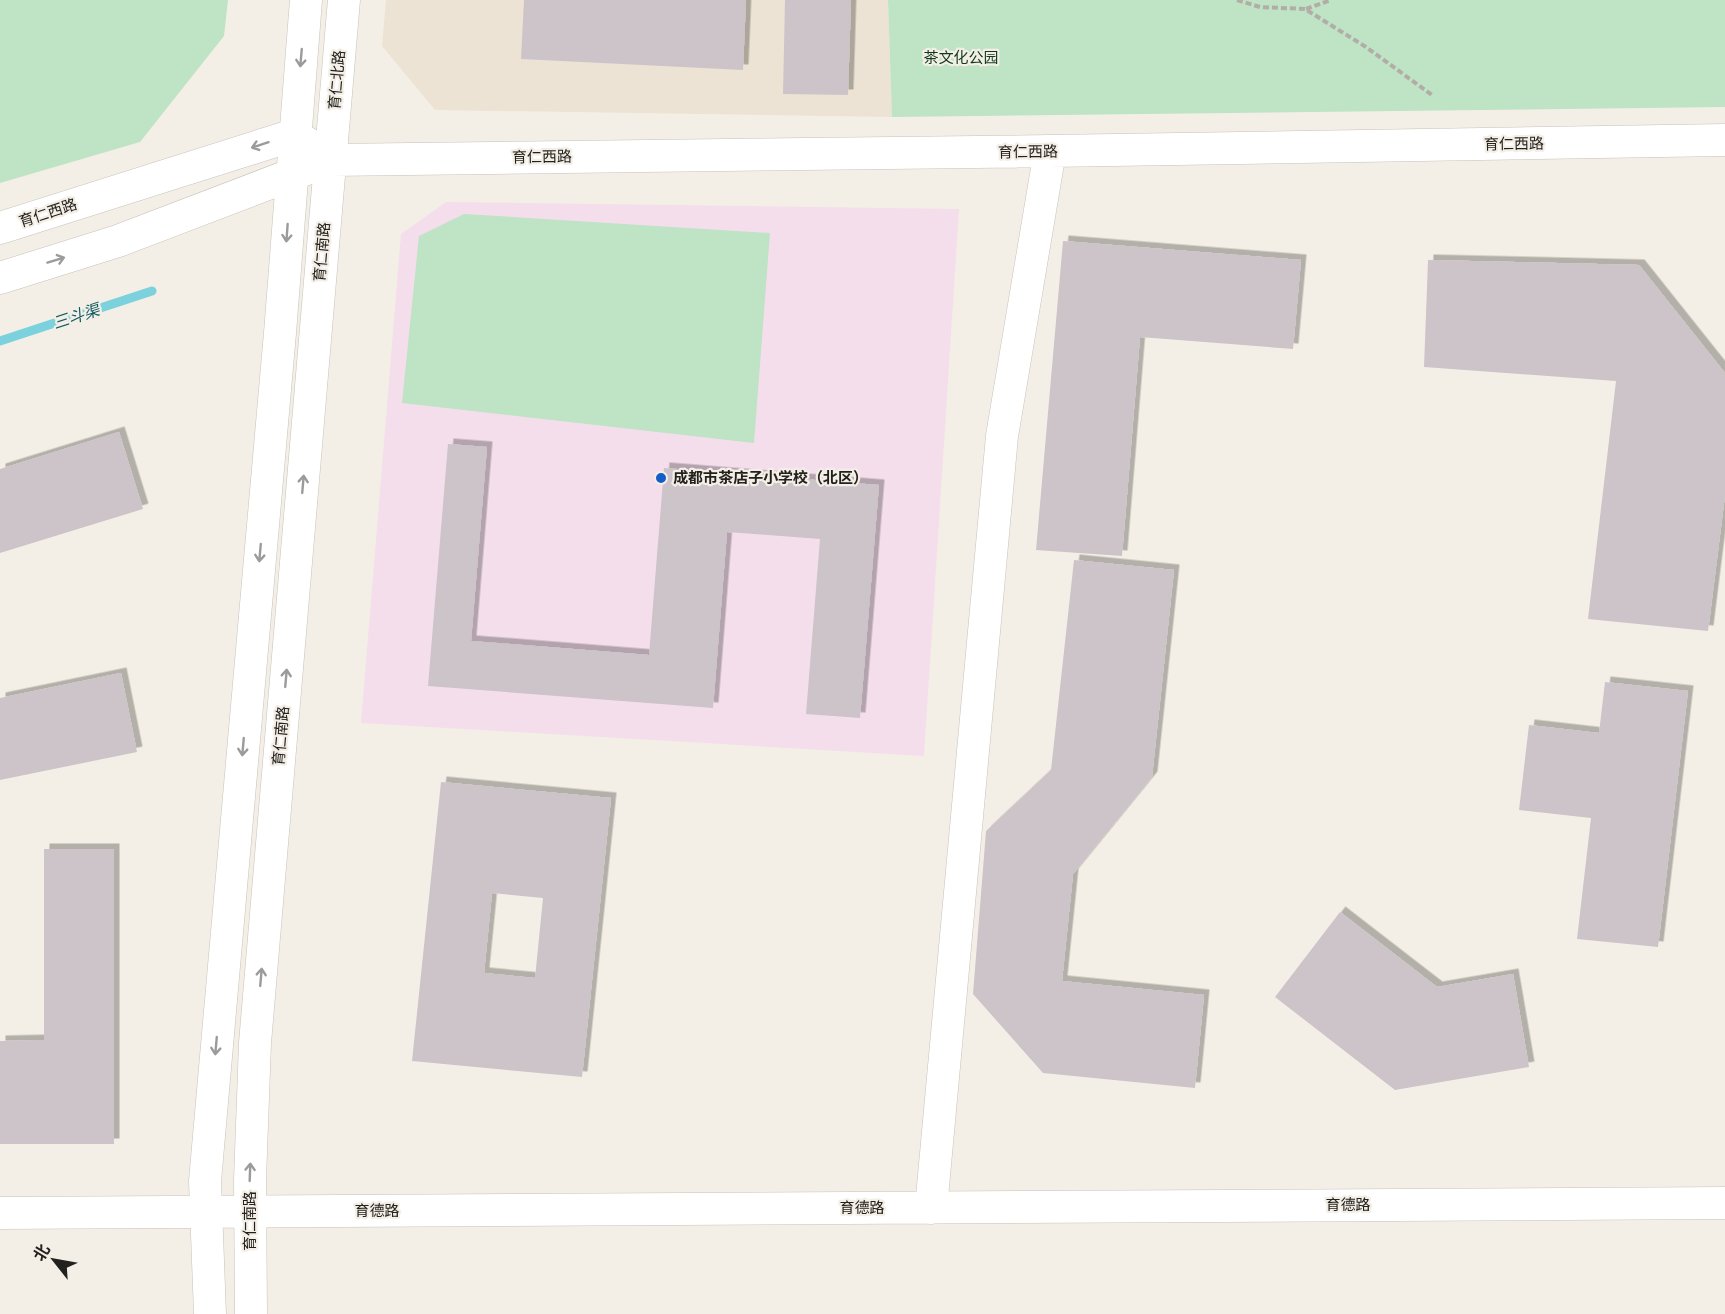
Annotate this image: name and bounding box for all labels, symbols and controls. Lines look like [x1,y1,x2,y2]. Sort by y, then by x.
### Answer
park label: 茶文化公园 [923,47,999,68]
one-way arrow [295,48,306,68]
street label: 育仁北路 [323,49,350,111]
street label: 育仁西路 [1484,132,1544,155]
street label: 育仁西路 [998,140,1058,163]
one-way arrow [251,141,270,152]
street label: 育仁西路 [512,145,572,168]
street label: 育仁西路 [16,193,80,232]
street label: 育仁南路 [308,221,335,283]
one-way arrow [282,222,293,242]
one-way arrow [46,254,65,265]
water label: 三斗渠 [50,298,104,334]
place label: 成都市茶店子小学校（北区） [673,467,868,488]
marker: 成都市茶店子小学校（北区） [654,471,668,485]
one-way arrow [298,474,309,494]
one-way arrow [255,542,266,562]
one-way arrow [281,668,292,688]
street label: 育仁南路 [267,705,294,767]
one-way arrow [237,736,248,756]
one-way arrow [256,967,267,987]
one-way arrow [211,1035,222,1055]
one-way arrow [244,1162,256,1182]
street label: 育仁南路 [239,1191,260,1251]
street label: 育德路 [1325,1194,1371,1215]
street label: 育德路 [839,1197,885,1218]
street label: 育德路 [354,1200,400,1221]
north arrow [24,1230,84,1290]
text: 北 [28,1240,55,1265]

